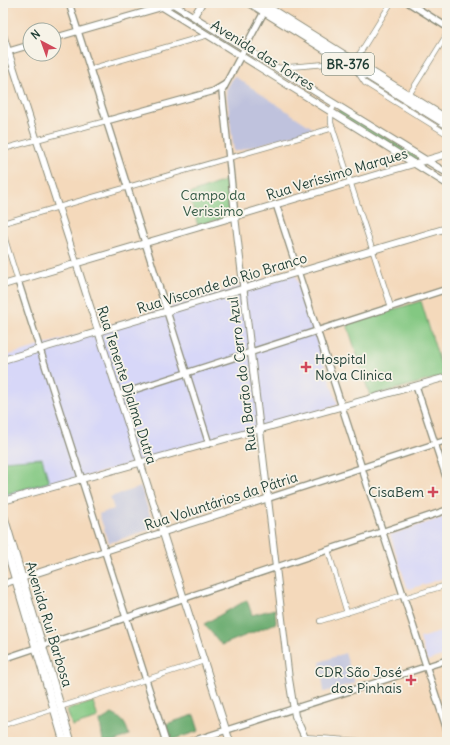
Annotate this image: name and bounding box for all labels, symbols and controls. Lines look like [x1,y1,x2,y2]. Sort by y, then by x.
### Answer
street label: Avenida das Torres [208,16,318,94]
north arrow [22,22,62,62]
text: N [28,27,43,42]
road number: BR-376 [322,53,374,75]
street label: Rua Veríssimo Marques [264,144,410,204]
park label: Campo da Verissimo [181,186,245,220]
street label: Rua Visconde do Rio Branco [135,248,309,317]
street label: Rua Barão do Cerro Azul [224,296,260,452]
street label: Rua Tenente Djalma Dutra [93,304,161,466]
place label: Hospital Nova Clinica [315,350,392,384]
marker: Hospital Nova Clinica [300,361,312,373]
street label: Rua Voluntários da Pátria [142,468,300,534]
place label: CisaBem [368,483,424,501]
marker: CisaBem [427,486,439,498]
street label: Avenida Rui Barbosa [21,559,77,689]
place label: CDR São José dos Pinhais [315,663,402,697]
marker: CDR São José dos Pinhais [405,674,417,686]

